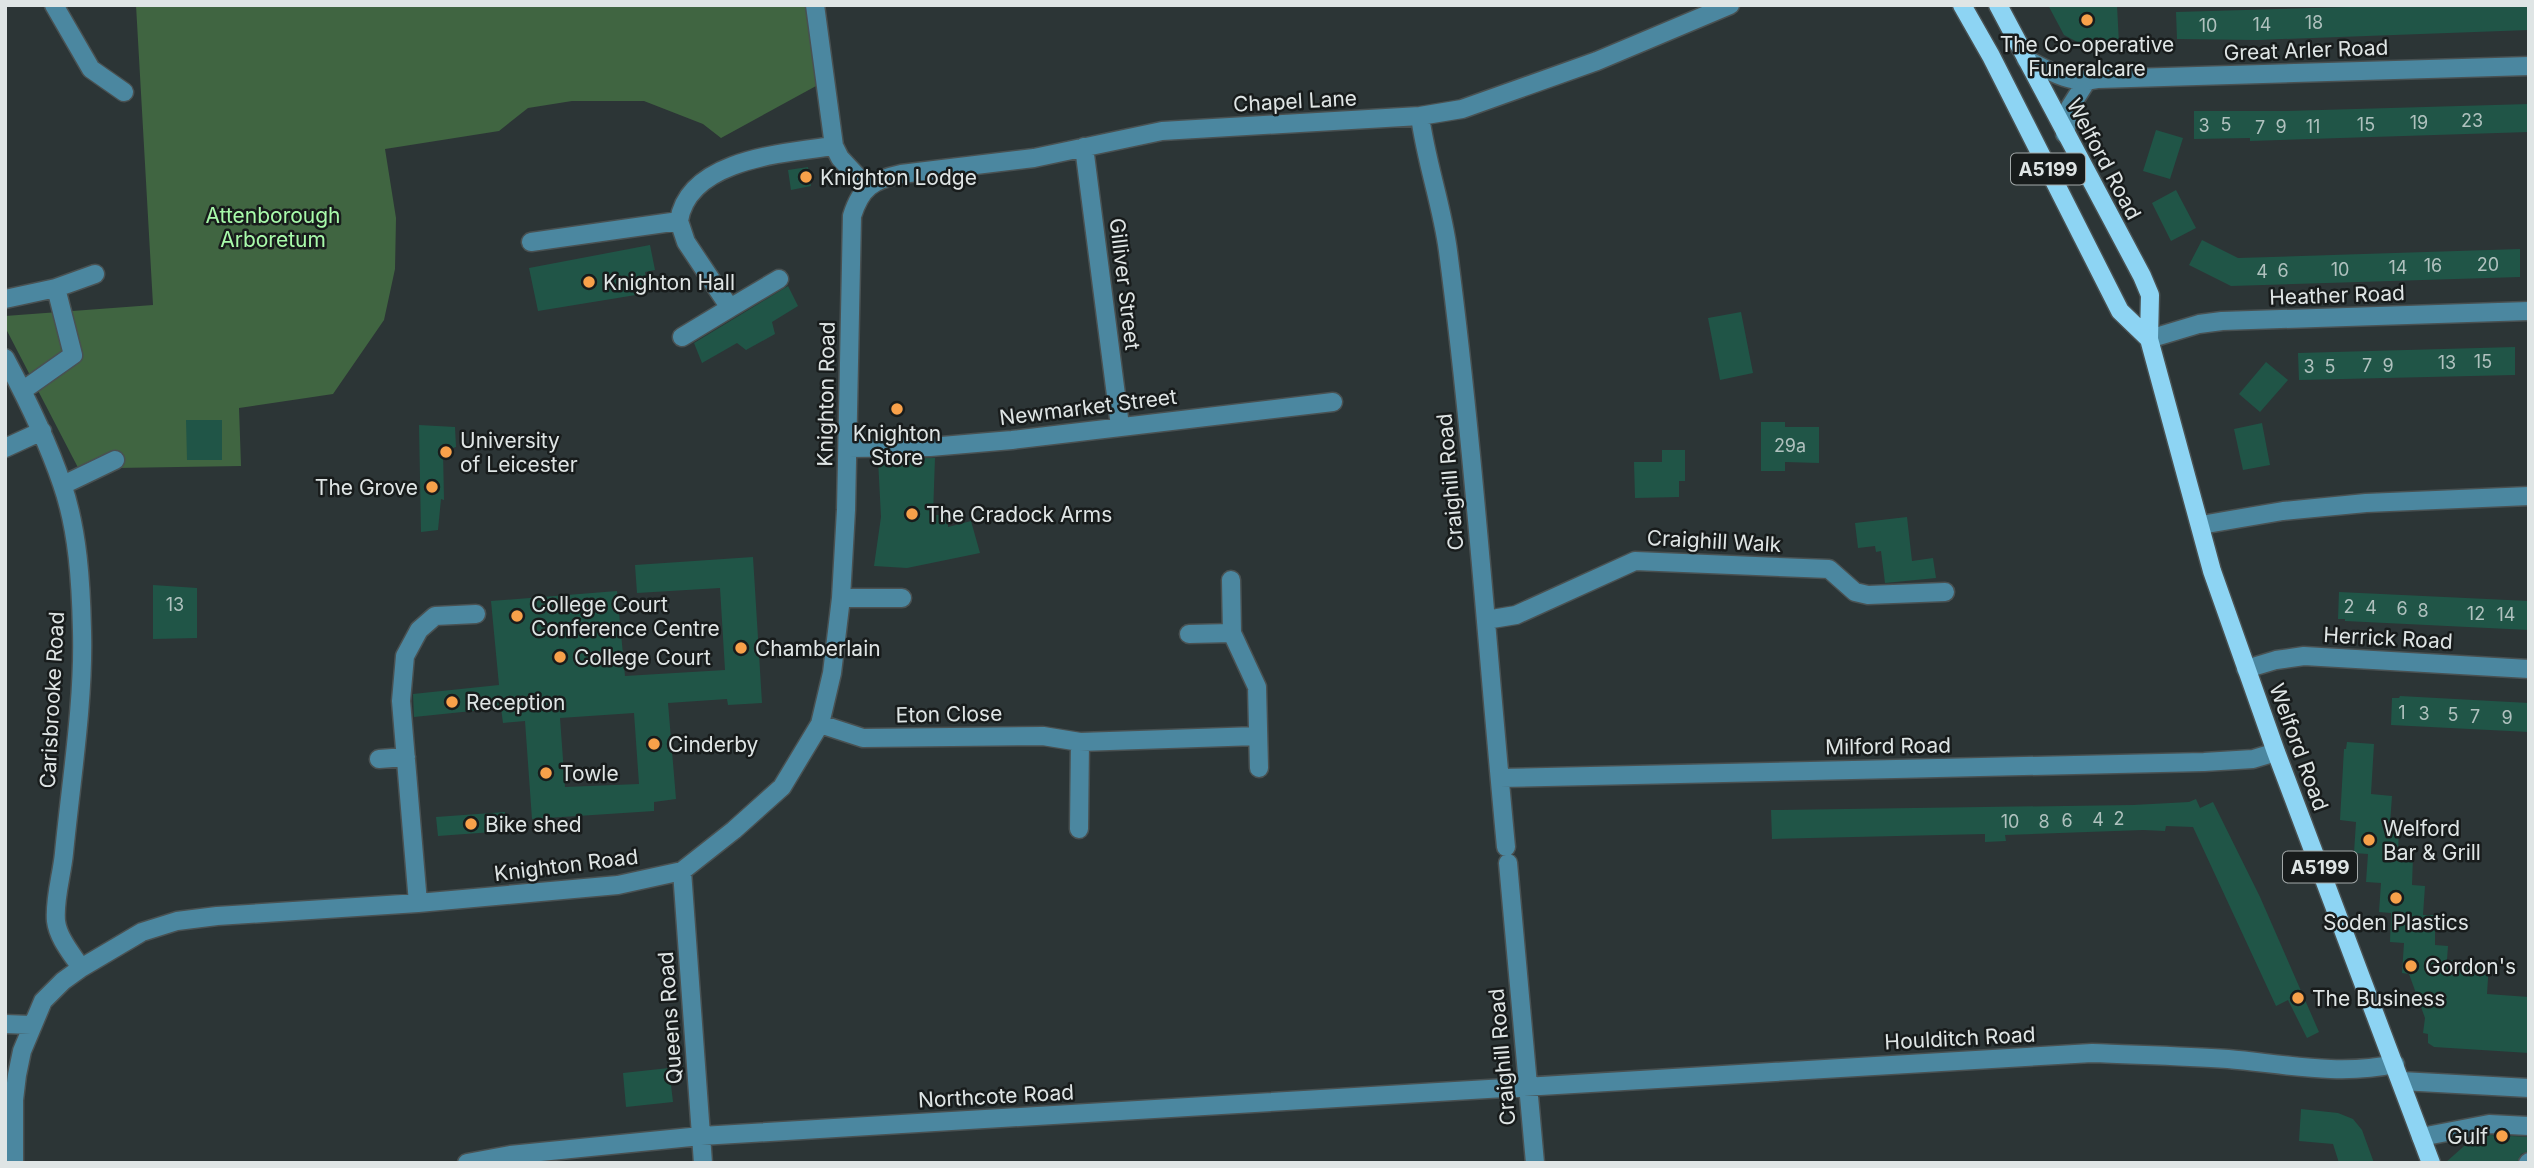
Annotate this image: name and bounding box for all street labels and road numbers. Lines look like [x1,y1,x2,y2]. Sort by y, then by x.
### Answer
street label: Great Arler Road [2223,35,2389,65]
street label: Chapel Lane [1232,85,1358,117]
street label: Welford Road [2062,94,2146,224]
road number: A5199 [2011,154,2085,184]
street label: Gilliver Street [1105,217,1146,352]
street label: Heather Road [2269,280,2405,310]
street label: Knighton Road [812,321,840,467]
street label: Newmarket Street [998,384,1178,430]
street label: Craighill Road [1432,413,1468,551]
street label: Craighill Walk [1646,525,1782,557]
street label: Carisbrooke Road [35,611,69,789]
street label: Herrick Road [2323,622,2453,654]
street label: Welford Road [2264,680,2334,814]
street label: Eton Close [896,701,1002,727]
street label: Milford Road [1825,732,1951,760]
street label: Knighton Road [492,844,640,886]
road number: A5199 [2283,852,2357,882]
street label: Queens Road [653,951,687,1085]
street label: Craighill Road [1484,988,1520,1126]
street label: Houlditch Road [1884,1022,2036,1054]
street label: Northcote Road [917,1079,1075,1113]

